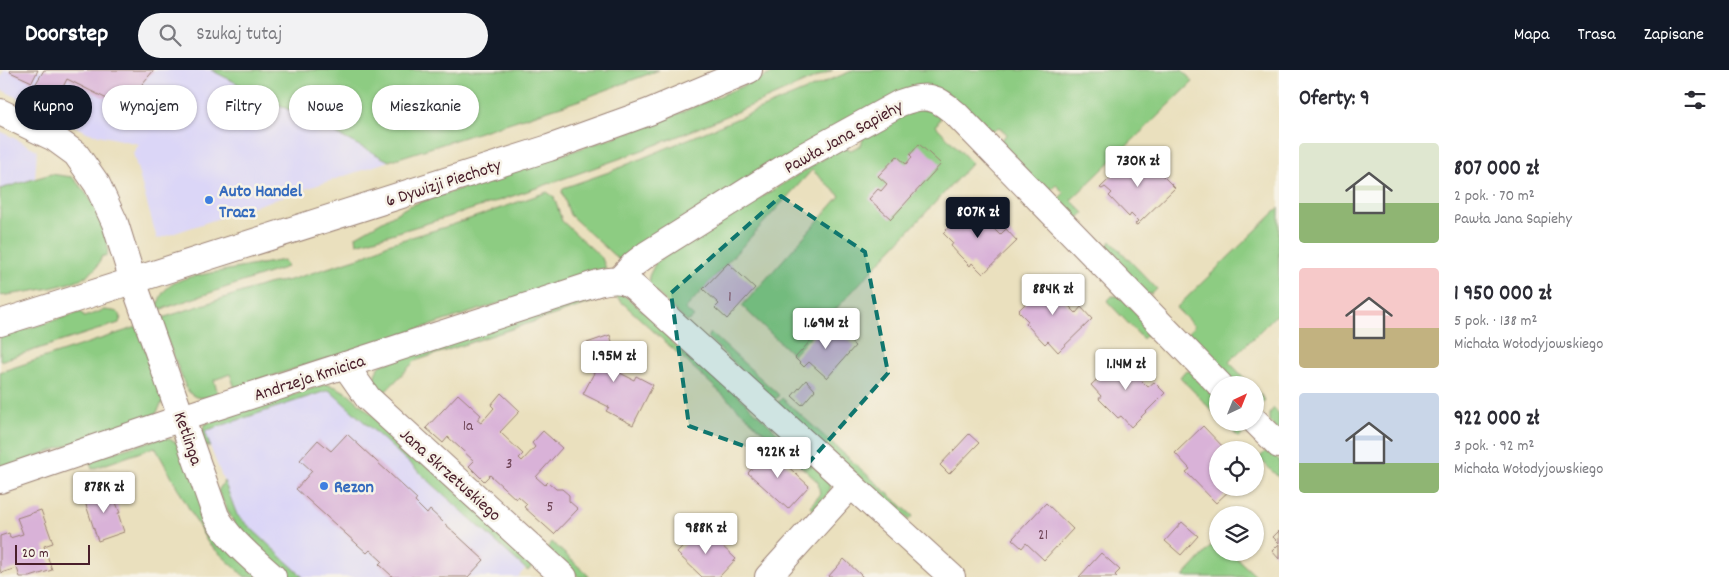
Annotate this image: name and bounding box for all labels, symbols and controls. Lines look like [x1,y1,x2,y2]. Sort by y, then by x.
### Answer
search box [138,13,488,58]
text: Doorstep [25,18,108,52]
icon: search [156,21,184,49]
text: Szukaj tutaj [196,22,282,49]
text: Mapa [1514,23,1549,48]
text: Trasa [1577,23,1616,48]
text: Zapisane [1644,23,1704,48]
chip: Kupno [15,85,92,130]
chip: Wynajem [102,85,197,130]
chip: Filtry [207,85,279,130]
chip: Nowe [289,85,362,130]
chip: Mieszkanie [372,85,479,130]
text: Oferty: 9 [1299,85,1370,115]
icon: filters [1681,86,1709,114]
street label: Pawła Jana Sapiehy [780,95,909,181]
pin: 730K zł [1092,146,1184,188]
text: 730K zł [1116,150,1160,173]
street label: 6 Dywizji Piechoty [383,154,505,215]
text: 807 000 zł [1454,155,1539,185]
icon: home [1339,163,1399,223]
place label: Auto Handel Tracz [219,180,303,226]
text: 2 pok. · 70 m² [1454,185,1535,208]
marker: Auto Handel Tracz [203,194,215,206]
pin: 807K zł [932,196,1024,239]
text: 807K zł [957,201,999,224]
text: Pawła Jana Sapiehy [1454,208,1572,231]
pin: 884K zł [1007,274,1099,316]
text: 884K zł [1033,278,1073,301]
text: 1 950 000 zł [1454,280,1551,310]
house number: 1 [728,287,732,309]
icon: home [1339,288,1399,348]
pin: 1.69M zł [774,308,878,350]
text: 5 pok. · 138 m² [1454,310,1537,333]
text: 1.69M zł [804,312,848,335]
text: Michała Wołodyjowskiego [1454,333,1603,356]
pin: 1.95M zł [562,340,666,383]
text: 1.95M zł [592,345,636,368]
pin: 1.14M zł [1074,348,1178,391]
street label: Andrzeja Kmicica [251,349,369,409]
text: 1.14M zł [1106,353,1146,376]
north arrow [1209,376,1264,431]
map controls [1209,376,1264,561]
text: 922 000 zł [1454,405,1539,435]
street label: Ketlinga [166,409,208,469]
icon: home [1339,413,1399,473]
house number: 1a [463,416,474,438]
street label: Jana Skrzetuskiego [393,423,506,528]
text: 3 pok. · 92 m² [1454,435,1534,458]
pin: 922K zł [732,436,824,479]
text: 922K zł [757,441,799,464]
button: locate [1209,441,1264,496]
house number: 3 [506,454,512,476]
text: Michała Wołodyjowskiego [1454,458,1603,481]
pin: 878K zł [58,472,150,514]
text: 878K zł [84,476,124,499]
place label: Rezon [334,476,374,501]
marker: Rezon [318,480,330,492]
house number: 5 [547,497,554,519]
button: layers [1209,506,1264,561]
pin: 988K zł [660,512,752,555]
text: 988K zł [685,517,727,540]
house number: 21 [1038,525,1048,547]
scale bar [15,542,90,565]
text: 20 m [22,544,49,564]

